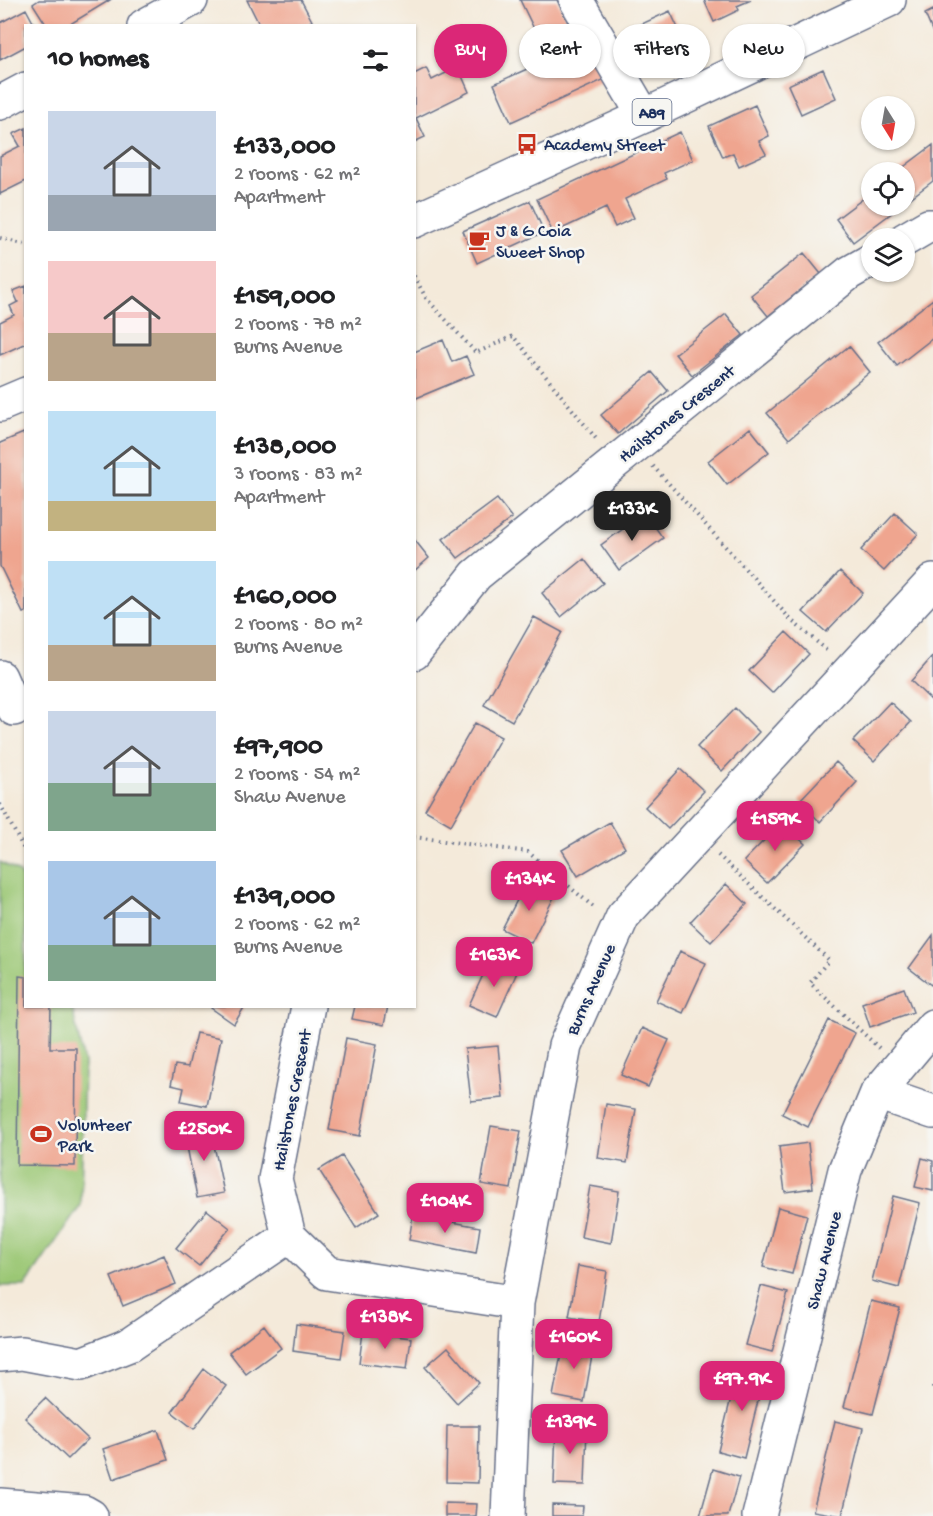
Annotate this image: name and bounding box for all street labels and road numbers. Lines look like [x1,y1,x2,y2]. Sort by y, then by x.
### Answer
road number: A89 [632,99,672,125]
street label: Hailstones Crescent [615,361,741,468]
street label: Burns Avenue [562,941,622,1040]
street label: Hailstones Crescent [269,1026,318,1173]
street label: Shaw Avenue [803,1209,848,1312]

